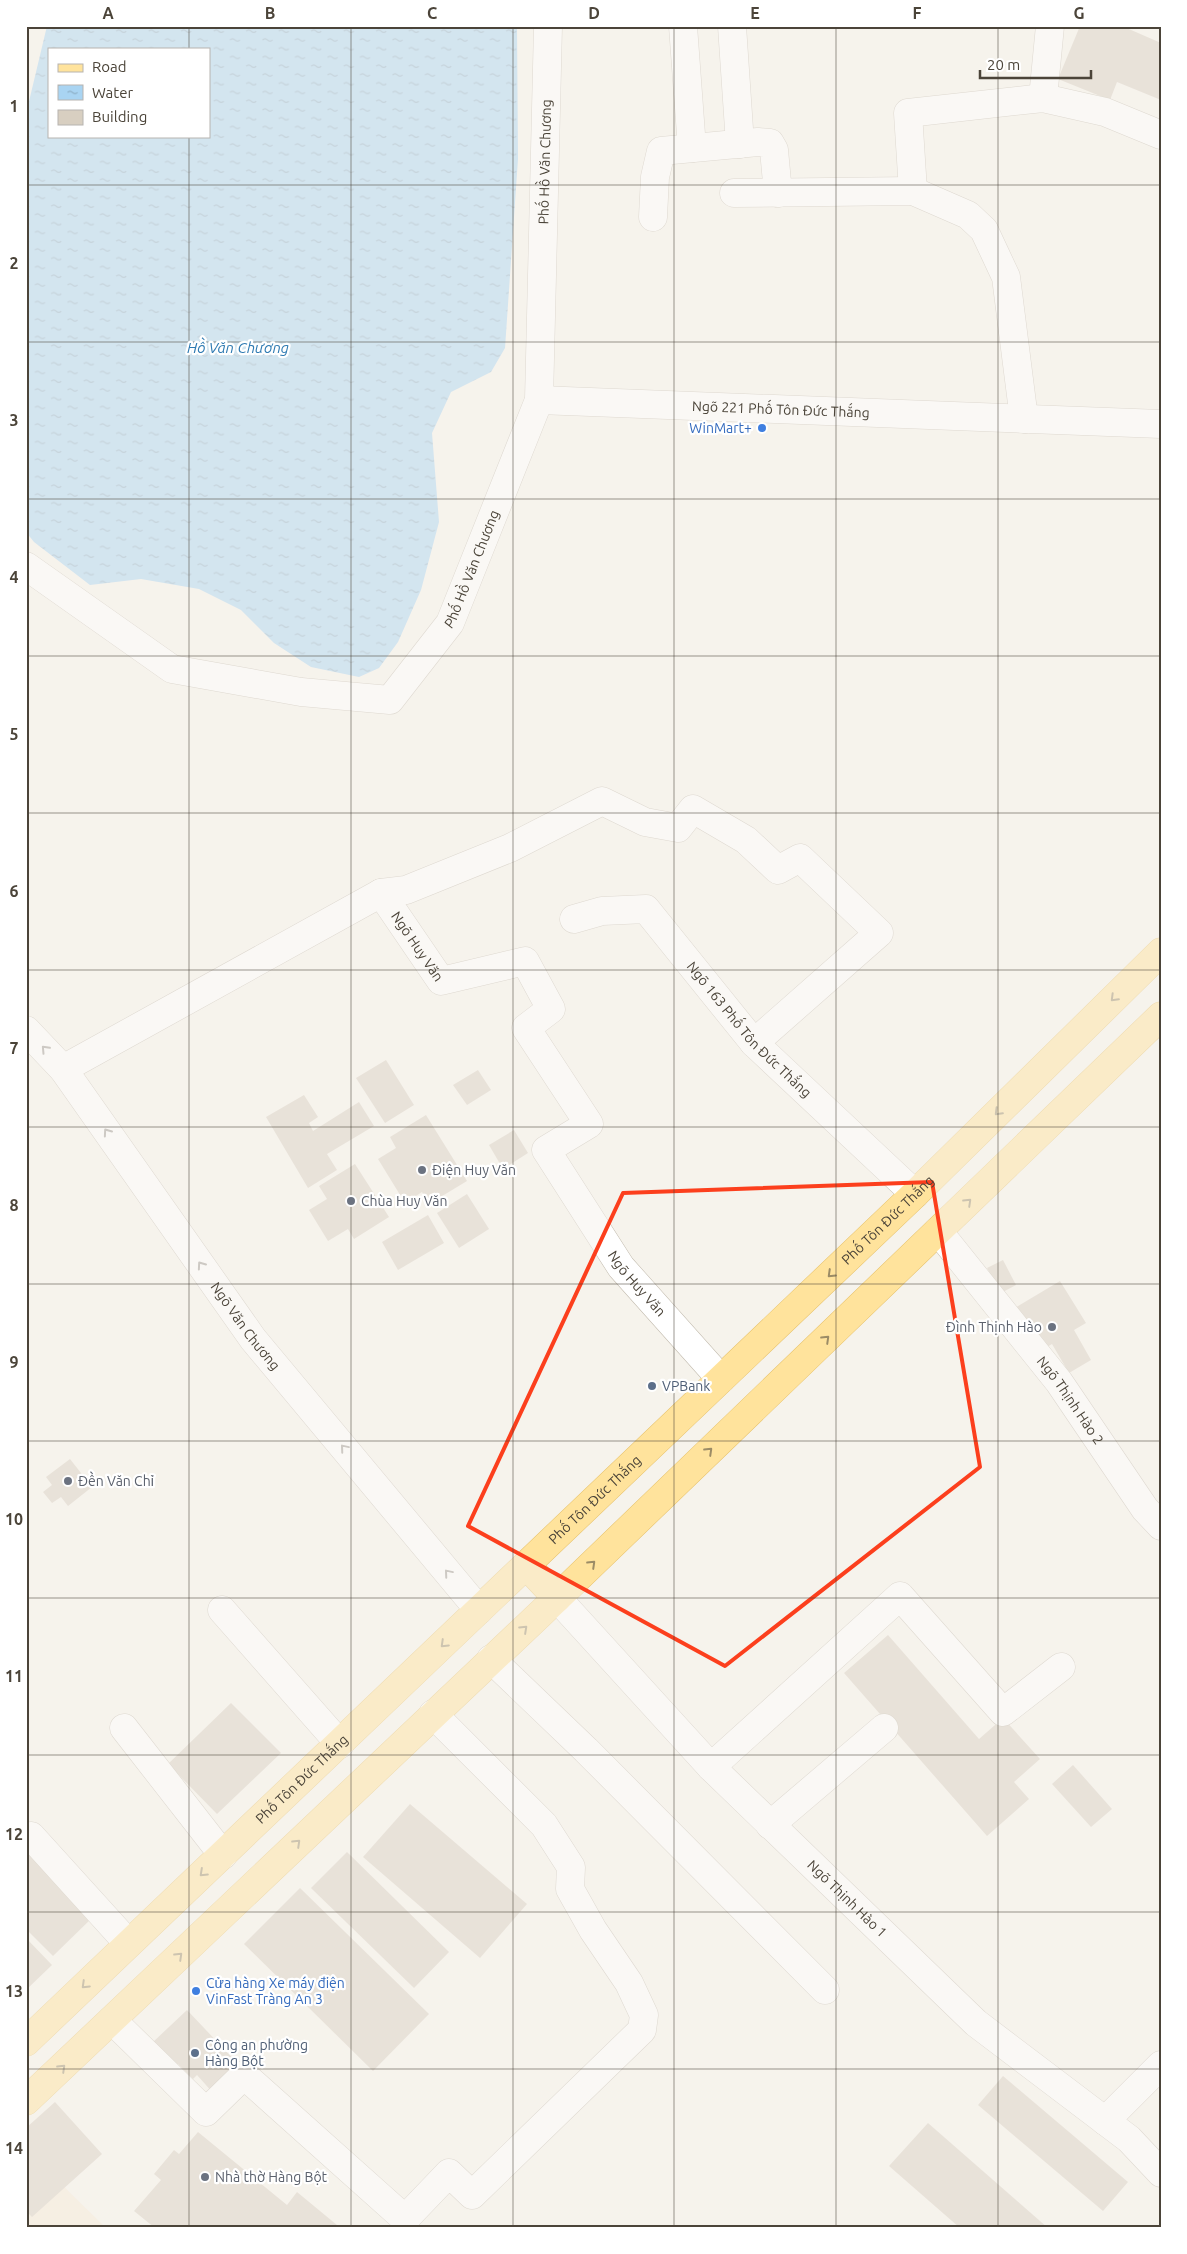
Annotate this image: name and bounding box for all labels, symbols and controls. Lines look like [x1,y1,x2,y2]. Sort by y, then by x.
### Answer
text: A [102,4,114,22]
text: B [265,4,275,22]
text: C [427,4,437,22]
text: D [588,4,600,22]
text: E [750,4,760,22]
text: F [913,4,922,22]
text: G [1073,4,1085,22]
legend [48,48,210,138]
scale bar [980,48,1091,80]
text: 20 m [987,56,1020,73]
text: Road [92,58,127,75]
text: Water [92,84,133,101]
text: 1 [9,97,19,115]
street label: Phố Hồ Văn Chương [533,99,554,225]
text: Building [92,108,147,125]
text: 2 [9,254,19,272]
water label: Hồ Văn Chương [187,337,289,356]
street label: Ngõ 221 Phố Tôn Đức Thắng [692,398,870,421]
text: 3 [9,411,19,429]
place label: WinMart+ [689,420,752,436]
marker: WinMart+ [756,422,768,434]
street label: Phố Hồ Văn Chương [441,508,502,631]
text: 4 [9,568,19,586]
text: 5 [9,725,19,743]
text: 6 [9,882,19,900]
street label: Ngõ Huy Văn [388,908,447,984]
street label: Ngõ 163 Phố Tôn Đức Thắng [684,958,815,1101]
one-way arrow [1111,992,1120,1001]
text: 7 [9,1039,19,1057]
one-way arrow [42,1046,51,1055]
one-way arrow [995,1106,1004,1115]
one-way arrow [104,1128,113,1138]
place label: Điện Huy Văn [432,1162,516,1178]
marker: Điện Huy Văn [416,1164,428,1176]
street label: Phố Tôn Đức Thắng [838,1172,937,1268]
place label: Chùa Huy Văn [361,1193,448,1209]
marker: Chùa Huy Văn [345,1195,357,1207]
text: 8 [9,1196,19,1214]
one-way arrow [962,1199,971,1208]
street label: Ngõ Huy Văn [605,1248,669,1319]
one-way arrow [198,1261,207,1271]
one-way arrow [828,1268,837,1277]
street label: Ngõ Văn Chương [207,1279,283,1373]
place label: Đình Thịnh Hào [946,1319,1042,1335]
marker: Đình Thịnh Hào [1046,1321,1058,1333]
one-way arrow [820,1336,829,1345]
text: 9 [9,1353,19,1371]
street label: Ngõ Thịnh Hào 2 [1034,1353,1107,1447]
place label: VPBank [662,1378,710,1394]
marker: VPBank [646,1380,658,1392]
one-way arrow [340,1445,349,1454]
one-way arrow [703,1448,712,1457]
street label: Phố Tôn Đức Thắng [545,1452,644,1547]
place label: Đền Văn Chỉ [78,1471,155,1489]
marker: Đền Văn Chỉ [62,1475,74,1487]
text: 10 [5,1510,23,1528]
one-way arrow [586,1561,595,1570]
one-way arrow [445,1570,453,1579]
one-way arrow [518,1626,527,1635]
one-way arrow [441,1638,450,1647]
text: 11 [5,1667,23,1685]
street label: Phố Tôn Đức Thắng [252,1731,351,1827]
text: 12 [5,1825,23,1843]
one-way arrow [291,1840,300,1849]
street label: Ngõ Thịnh Hào 1 [804,1857,890,1941]
one-way arrow [200,1868,209,1877]
one-way arrow [174,1952,183,1961]
place label: Cửa hàng Xe máy điện VinFast Tràng An 3 [206,1975,345,2007]
one-way arrow [82,1979,91,1988]
text: 13 [5,1982,23,2000]
marker: Cửa hàng Xe máy điện VinFast Tràng An 3 [190,1985,202,1997]
place label: Công an phường Hàng Bột [205,2037,308,2069]
marker: Công an phường Hàng Bột [189,2047,201,2059]
one-way arrow [56,2065,65,2074]
text: 14 [5,2139,23,2157]
place label: Nhà thờ Hàng Bột [215,2169,328,2185]
marker: Nhà thờ Hàng Bột [199,2171,211,2183]

